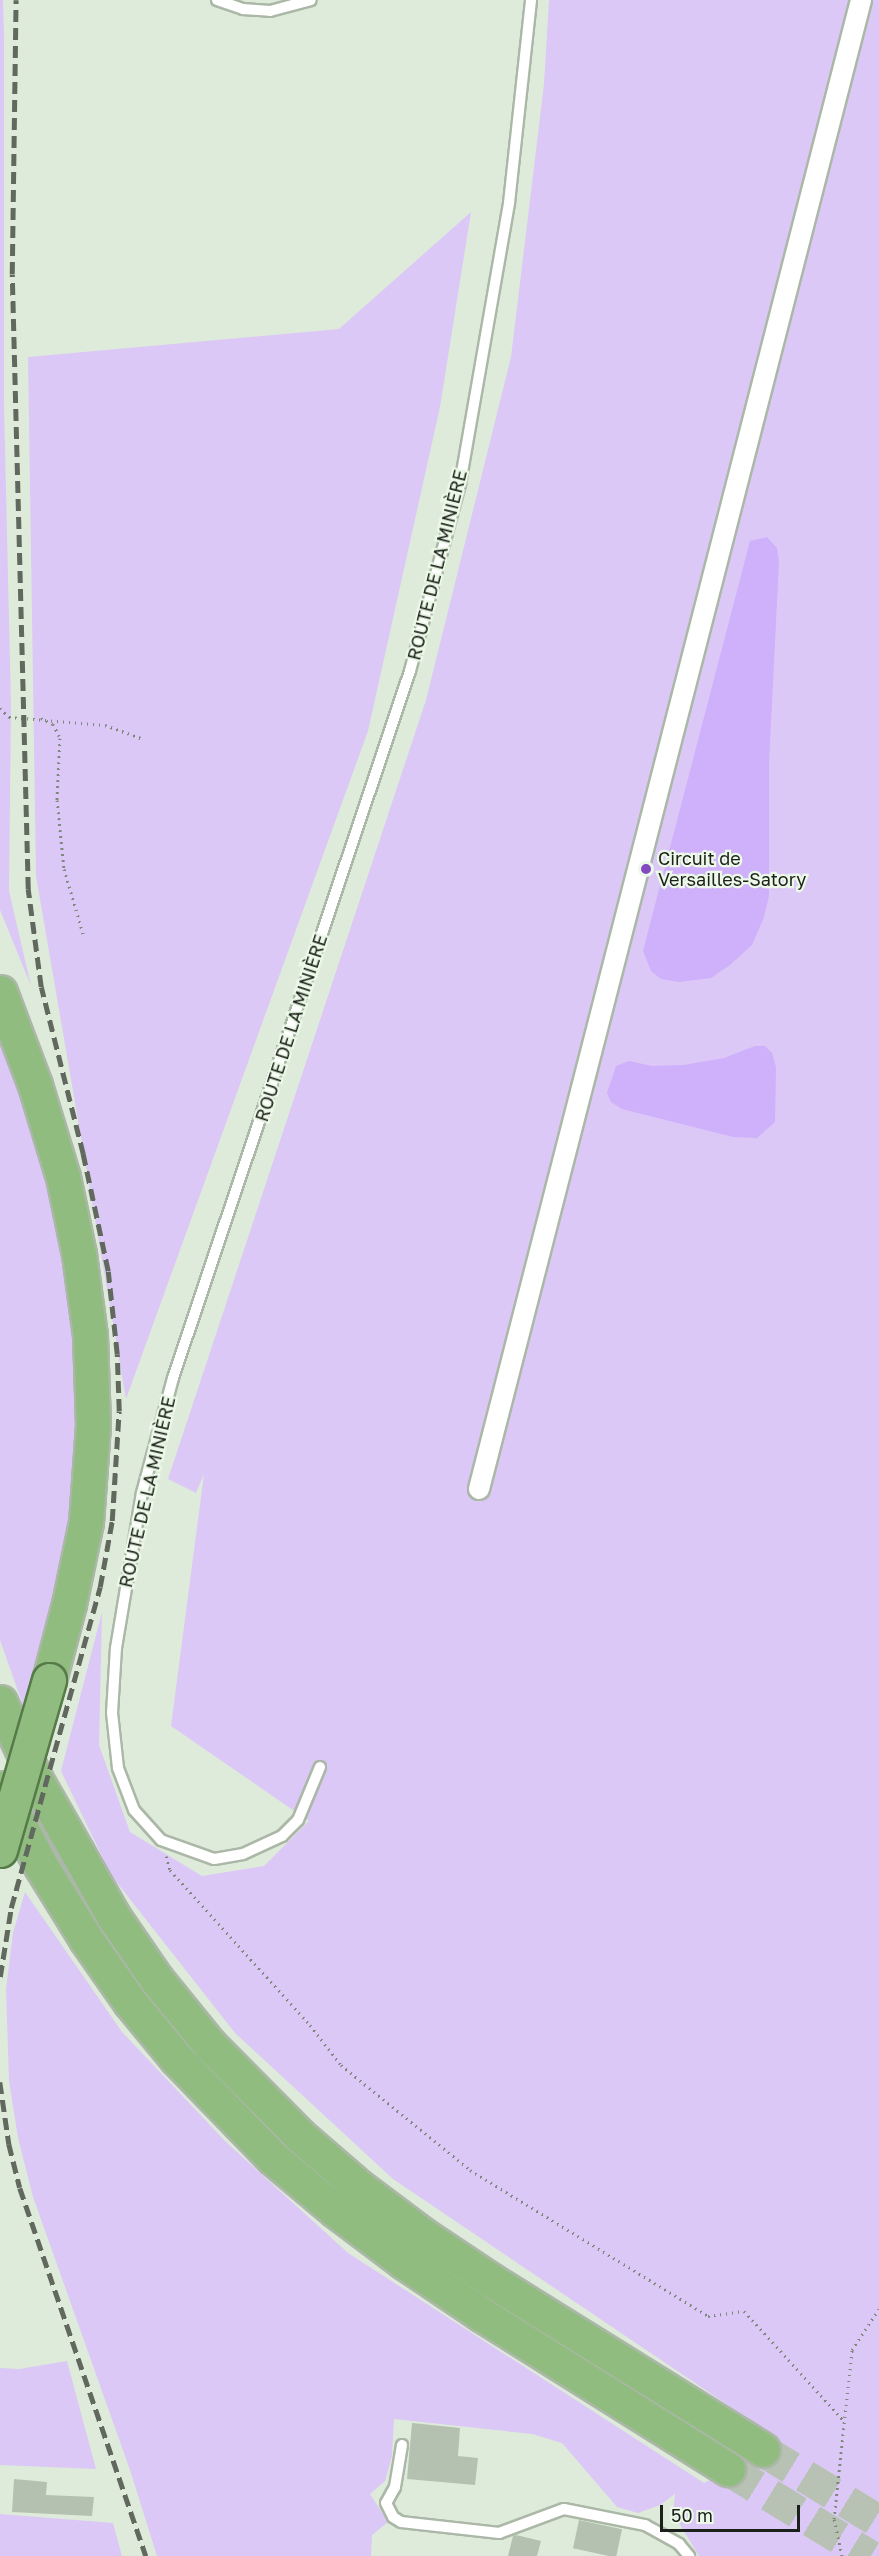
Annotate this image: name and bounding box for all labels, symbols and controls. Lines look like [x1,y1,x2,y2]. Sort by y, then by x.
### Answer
street label: ROUTE DE LA MINIÈRE [403,468,471,662]
place label: Circuit de Versailles-Satory [658,848,806,890]
marker: Circuit de Versailles-Satory [639,862,653,876]
street label: ROUTE DE LA MINIÈRE [251,932,331,1124]
street label: ROUTE DE LA MINIÈRE [114,1394,180,1590]
scale bar [663,2493,802,2531]
text: 50 m [671,2504,713,2526]

